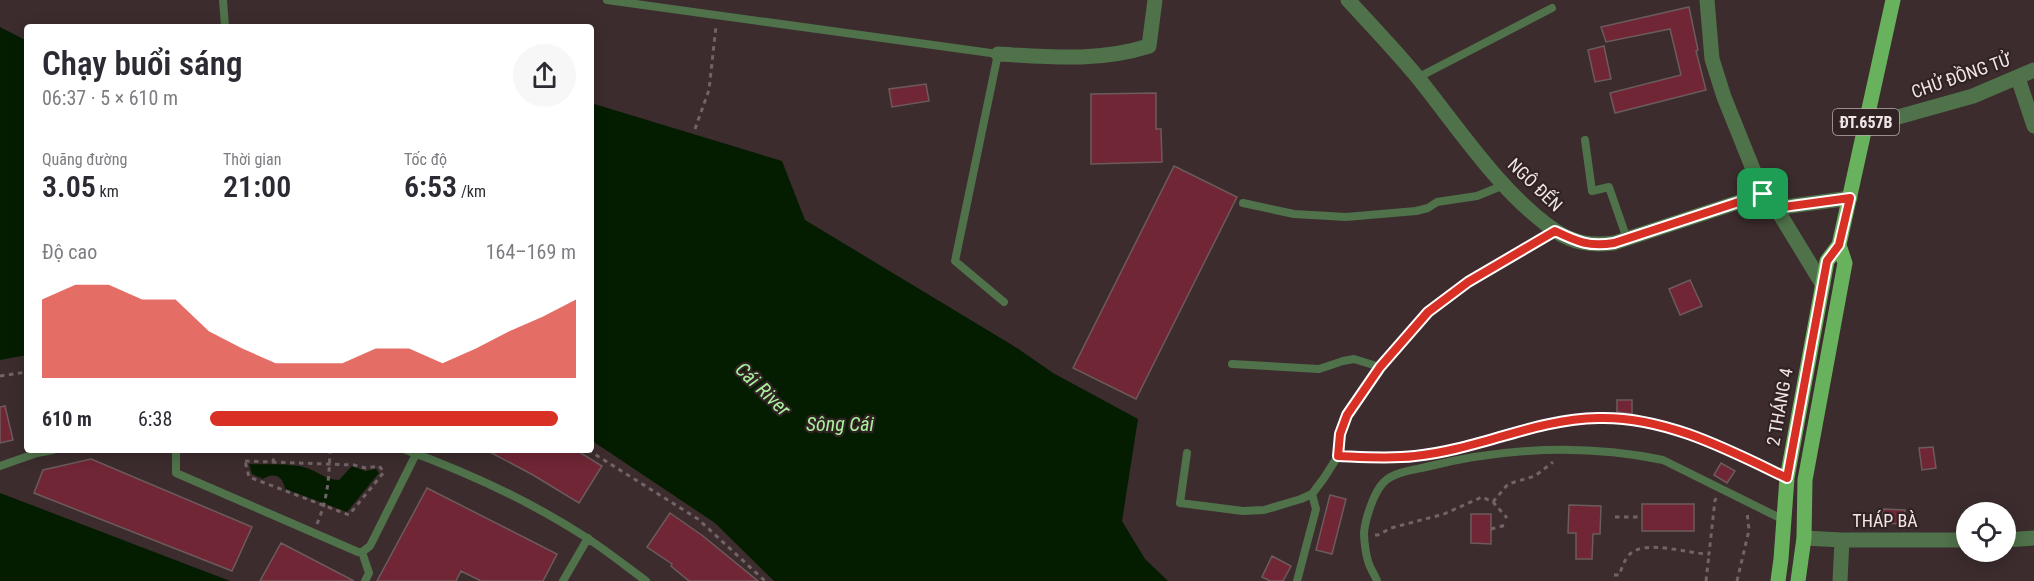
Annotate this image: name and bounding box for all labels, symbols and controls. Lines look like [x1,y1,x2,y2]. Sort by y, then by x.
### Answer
text: Chạy buổi sáng [42,44,242,83]
button: share [513,44,576,107]
street label: CHỬ ĐỒNG TỬ [1908,46,2014,102]
text: 06:37 · 5 × 610 m [42,86,178,110]
road number: ĐT.657B [1833,109,1899,135]
text: Quãng đường [42,150,127,169]
text: Thời gian [223,150,281,169]
text: Tốc độ [404,150,447,169]
street label: NGÔ ĐẾN [1504,153,1568,216]
pin [1737,168,1788,219]
text: 3.05 [42,169,96,204]
text: 21:00 [223,169,291,204]
text: 6:53 [404,169,457,204]
icon: arrive [1746,177,1779,210]
text: km [96,182,119,201]
text: /km [457,182,486,201]
text: Độ cao [42,240,97,264]
text: 164–169 m [486,240,576,264]
water label: Cái River [730,357,796,422]
street label: 2 THÁNG 4 [1762,366,1797,447]
text: 610 m [42,407,92,431]
text: 6:38 [138,407,172,431]
water label: Sông Cái [806,412,875,436]
map controls [1956,502,2016,562]
button: locate [1956,502,2016,562]
street label: THÁP BÀ [1852,510,1918,531]

